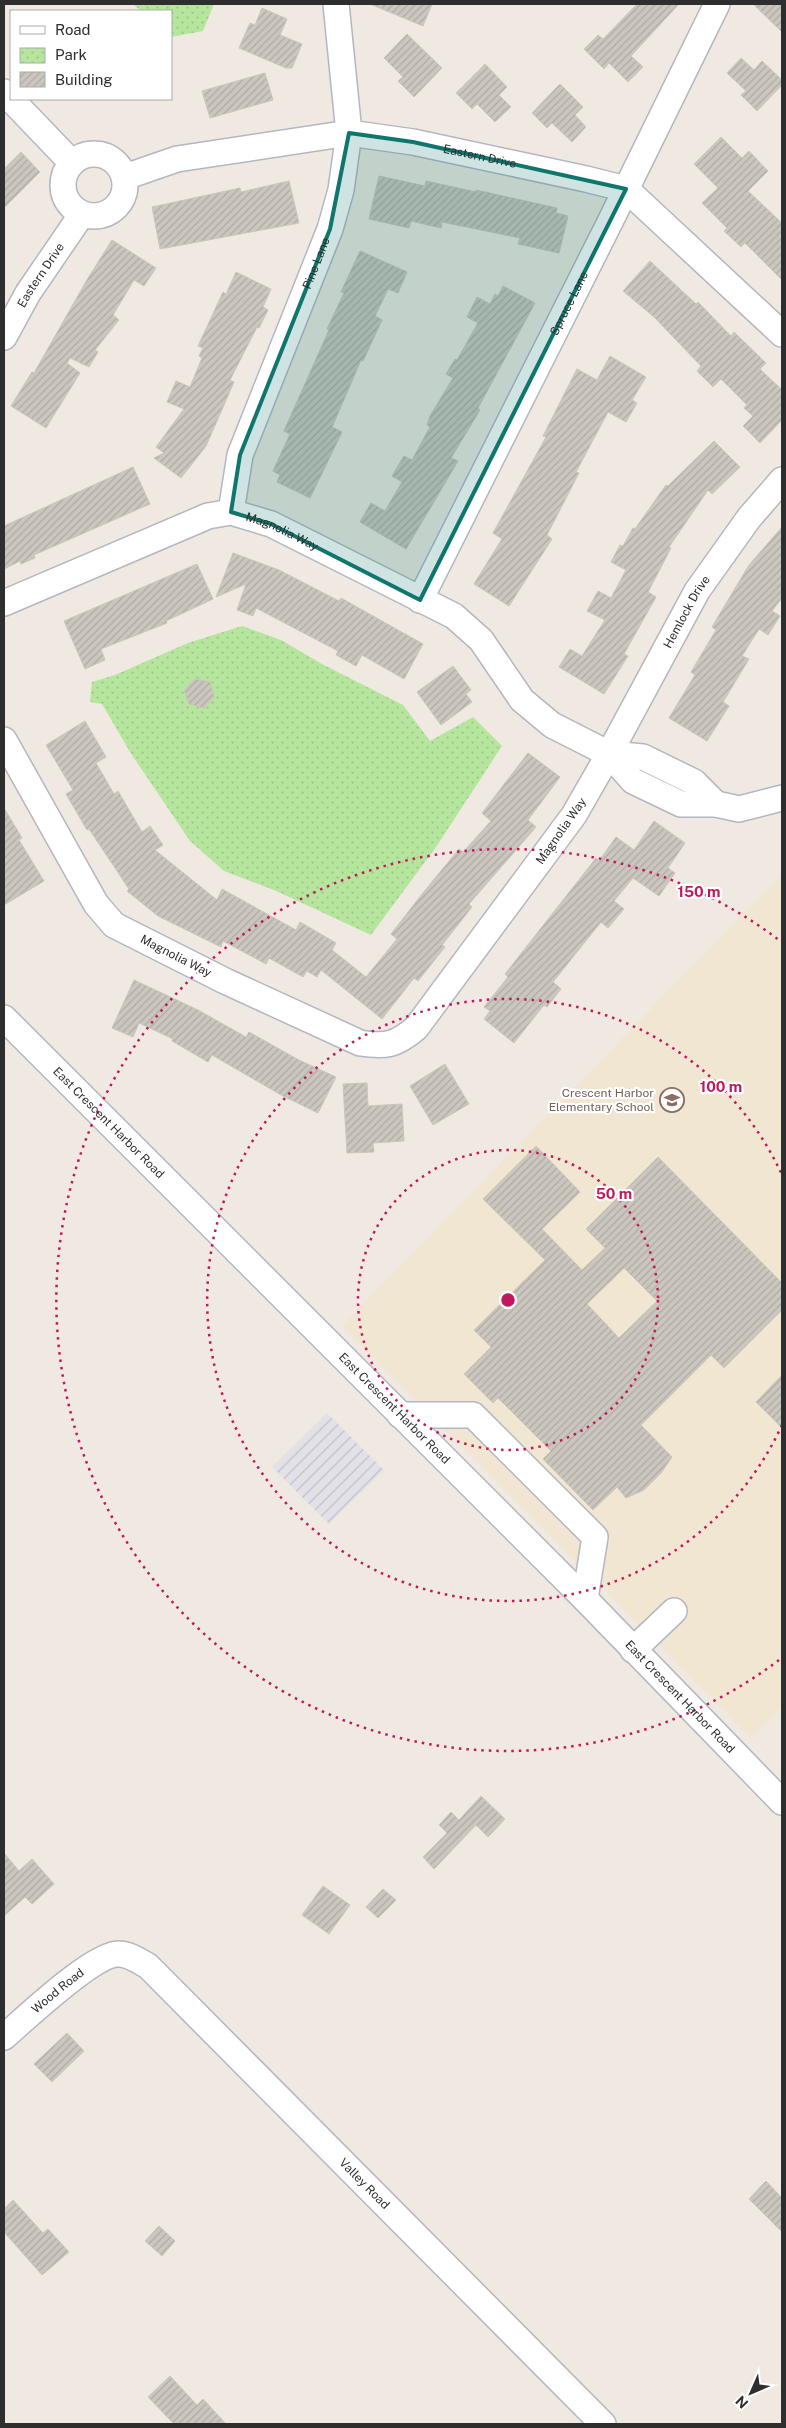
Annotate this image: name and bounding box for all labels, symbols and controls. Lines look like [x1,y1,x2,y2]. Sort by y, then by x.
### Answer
legend [10,10,172,100]
text: Road [55,21,91,38]
text: Park [55,46,87,63]
text: Building [55,71,113,88]
street label: Eastern Drive [442,142,518,171]
street label: Pine Lane [300,235,333,291]
street label: Eastern Drive [14,240,67,310]
street label: Spruce Lane [547,269,591,338]
street label: Magnolia Way [244,510,321,554]
street label: Hemlock Drive [660,573,713,651]
street label: Magnolia Way [533,795,589,867]
text: 150 m [677,883,721,900]
street label: Magnolia Way [138,932,214,980]
street label: East Crescent Harbor Road [50,1064,167,1181]
text: 100 m [700,1078,742,1095]
place label: Crescent Harbor Elementary School [549,1086,654,1114]
school or university icon: Crescent Harbor Elementary School [659,1087,685,1113]
text: 50 m [596,1185,632,1202]
centre of rings [499,1291,517,1309]
street label: East Crescent Harbor Road [336,1350,453,1467]
street label: East Crescent Harbor Road [622,1638,738,1756]
street label: Wood Road [29,1965,87,2016]
street label: Valley Road [336,2156,392,2212]
north arrow [726,2368,776,2418]
text: N [732,2393,751,2412]

